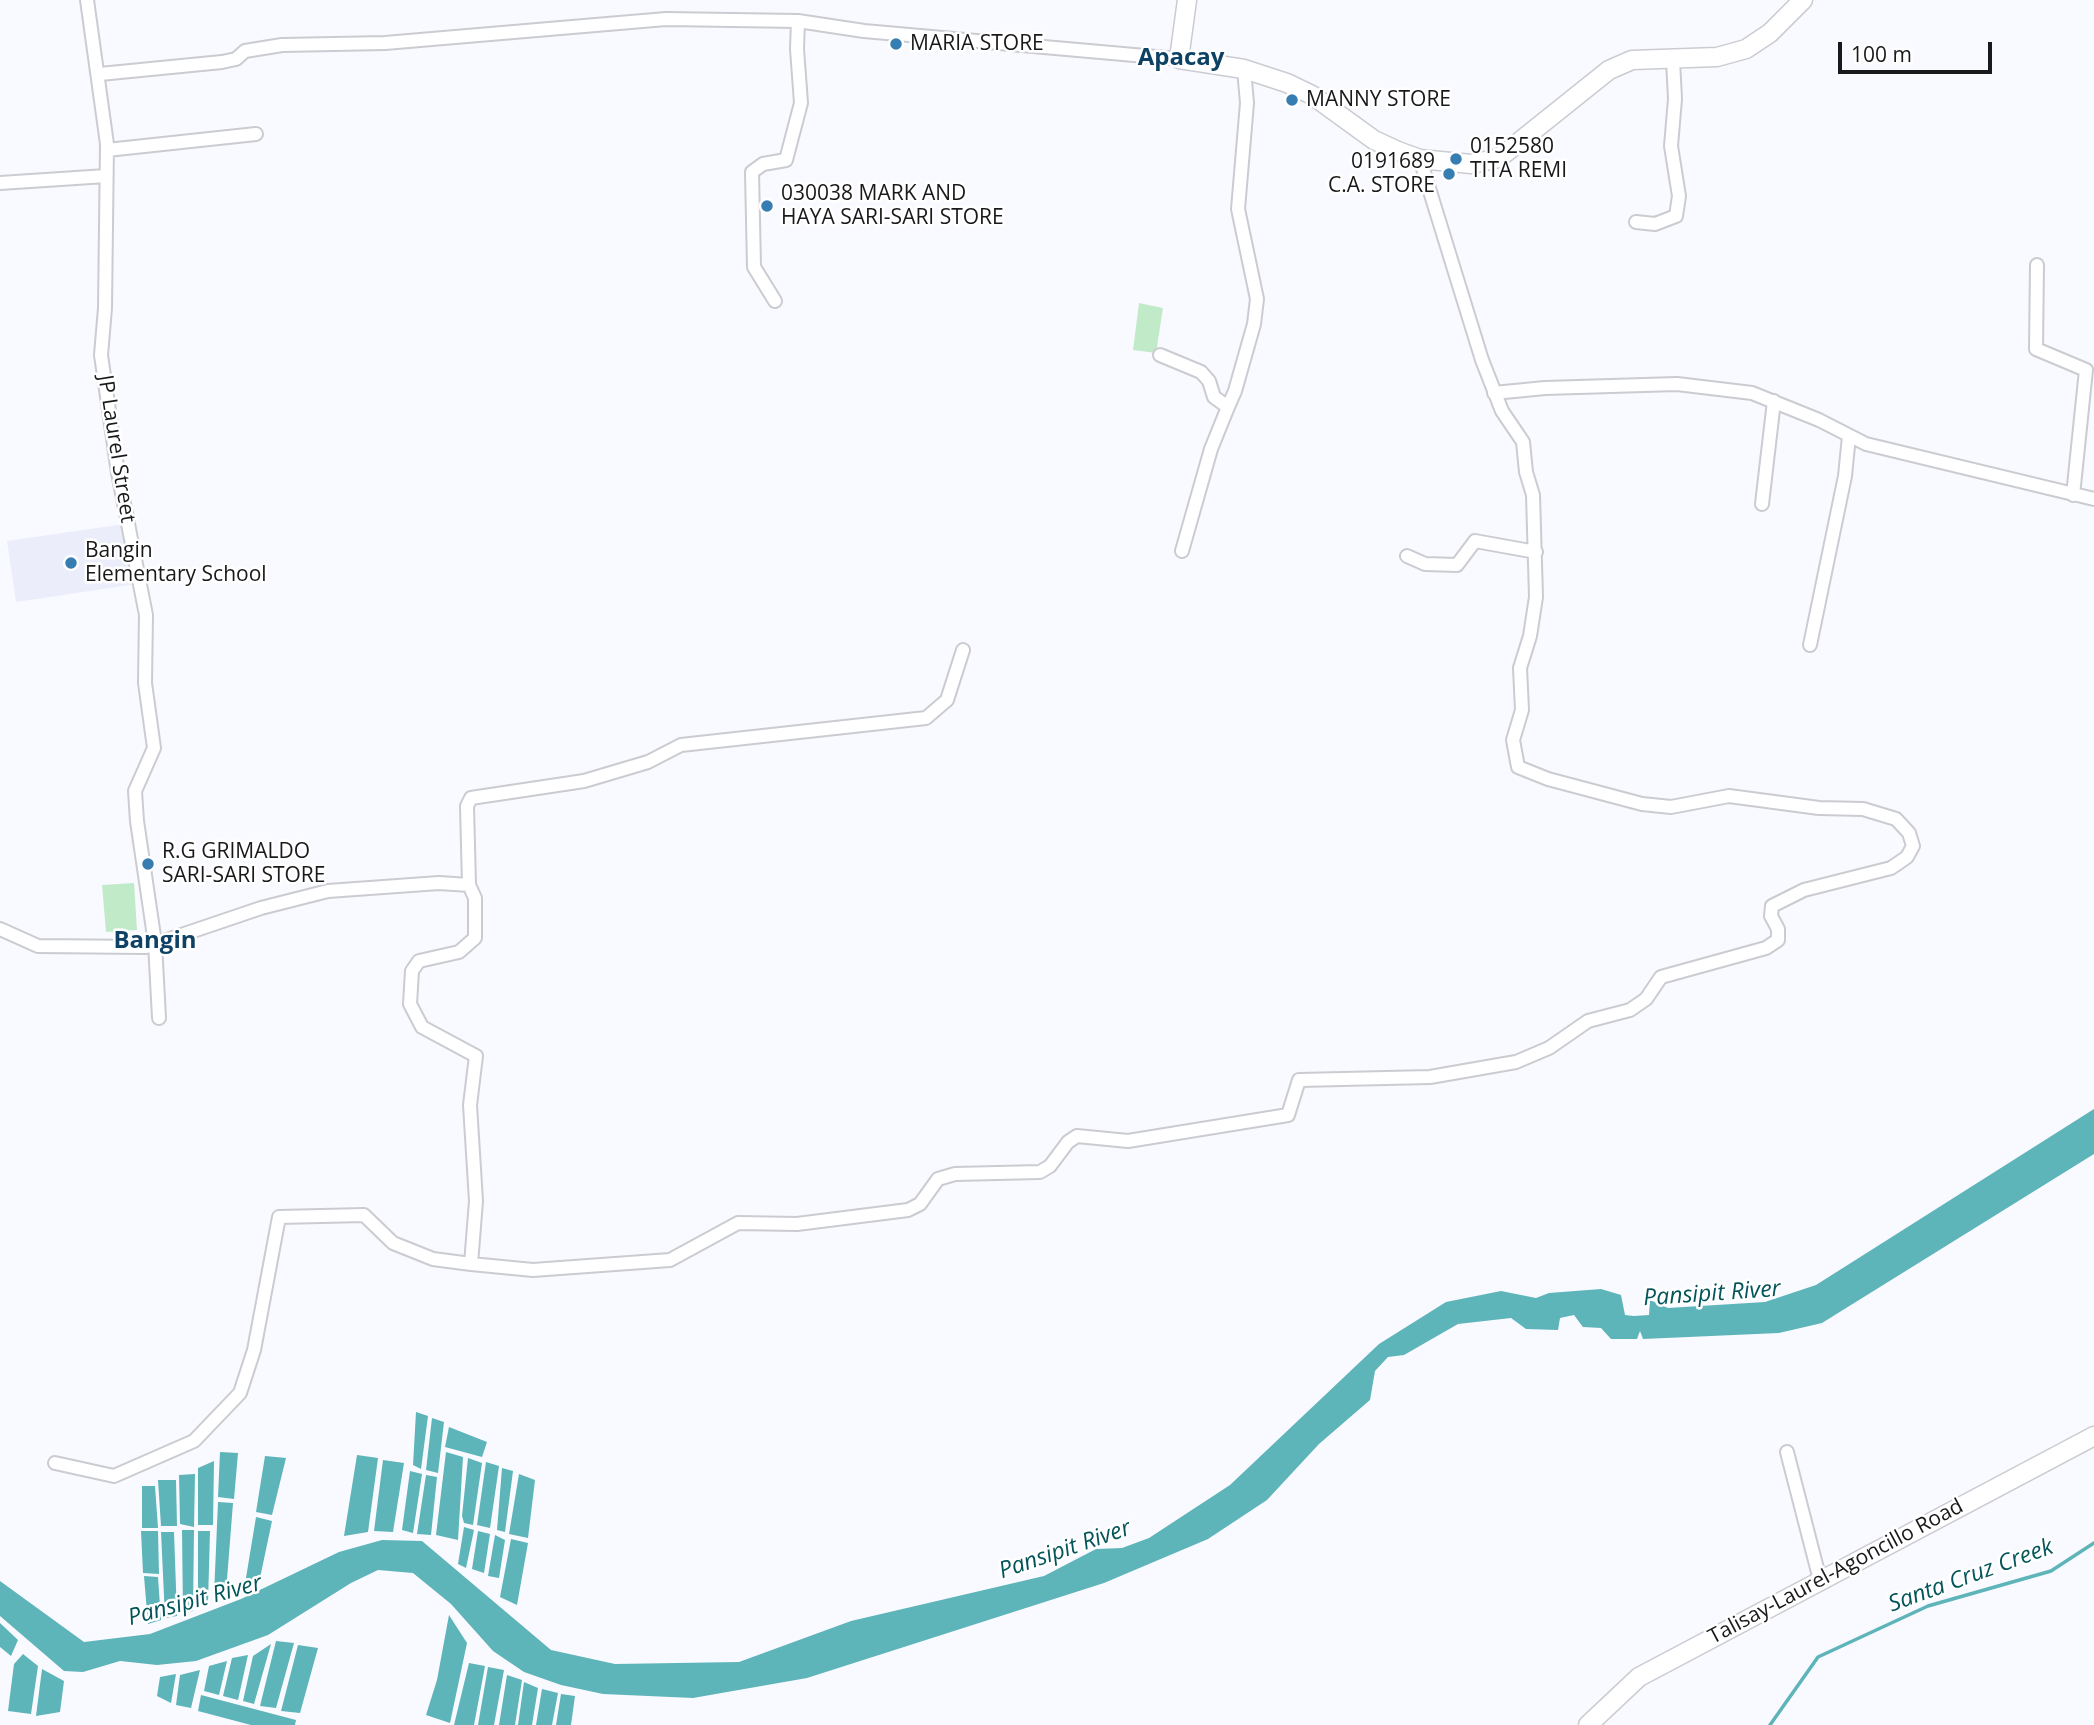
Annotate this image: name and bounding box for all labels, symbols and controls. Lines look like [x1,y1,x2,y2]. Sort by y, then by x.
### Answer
scale bar [1842,28,1996,72]
place label: MARIA STORE [910,31,1044,57]
marker: MARIA STORE [888,36,904,52]
text: 100 m [1851,40,1912,68]
district label: Apacay [1138,44,1224,72]
place label: MANNY STORE [1306,87,1451,113]
marker: MANNY STORE [1284,92,1300,108]
place label: 0152580 TITA REMI [1470,134,1567,184]
place label: 0191689 C.A. STORE [1328,149,1435,199]
marker: 0152580 TITA REMI [1448,151,1464,167]
marker: 0191689 C.A. STORE [1441,166,1457,182]
place label: 030038 MARK AND HAYA SARI-SARI STORE [781,181,1004,231]
marker: 030038 MARK AND HAYA SARI-SARI STORE [759,198,775,214]
street label: JP Laurel Street [92,373,140,525]
place label: Bangin Elementary School [85,538,267,588]
marker: Bangin Elementary School [63,555,79,571]
place label: R.G GRIMALDO SARI-SARI STORE [162,839,325,889]
marker: R.G GRIMALDO SARI-SARI STORE [140,856,156,872]
district label: Bangin [113,927,197,955]
water label: Pansipit River [1642,1275,1782,1313]
street label: Talisay-Laurel-Agoncillo Road [1704,1494,1968,1650]
water label: Pansipit River [995,1515,1135,1585]
water label: Santa Cruz Creek [1885,1533,2057,1619]
water label: Pansipit River [125,1570,265,1632]

